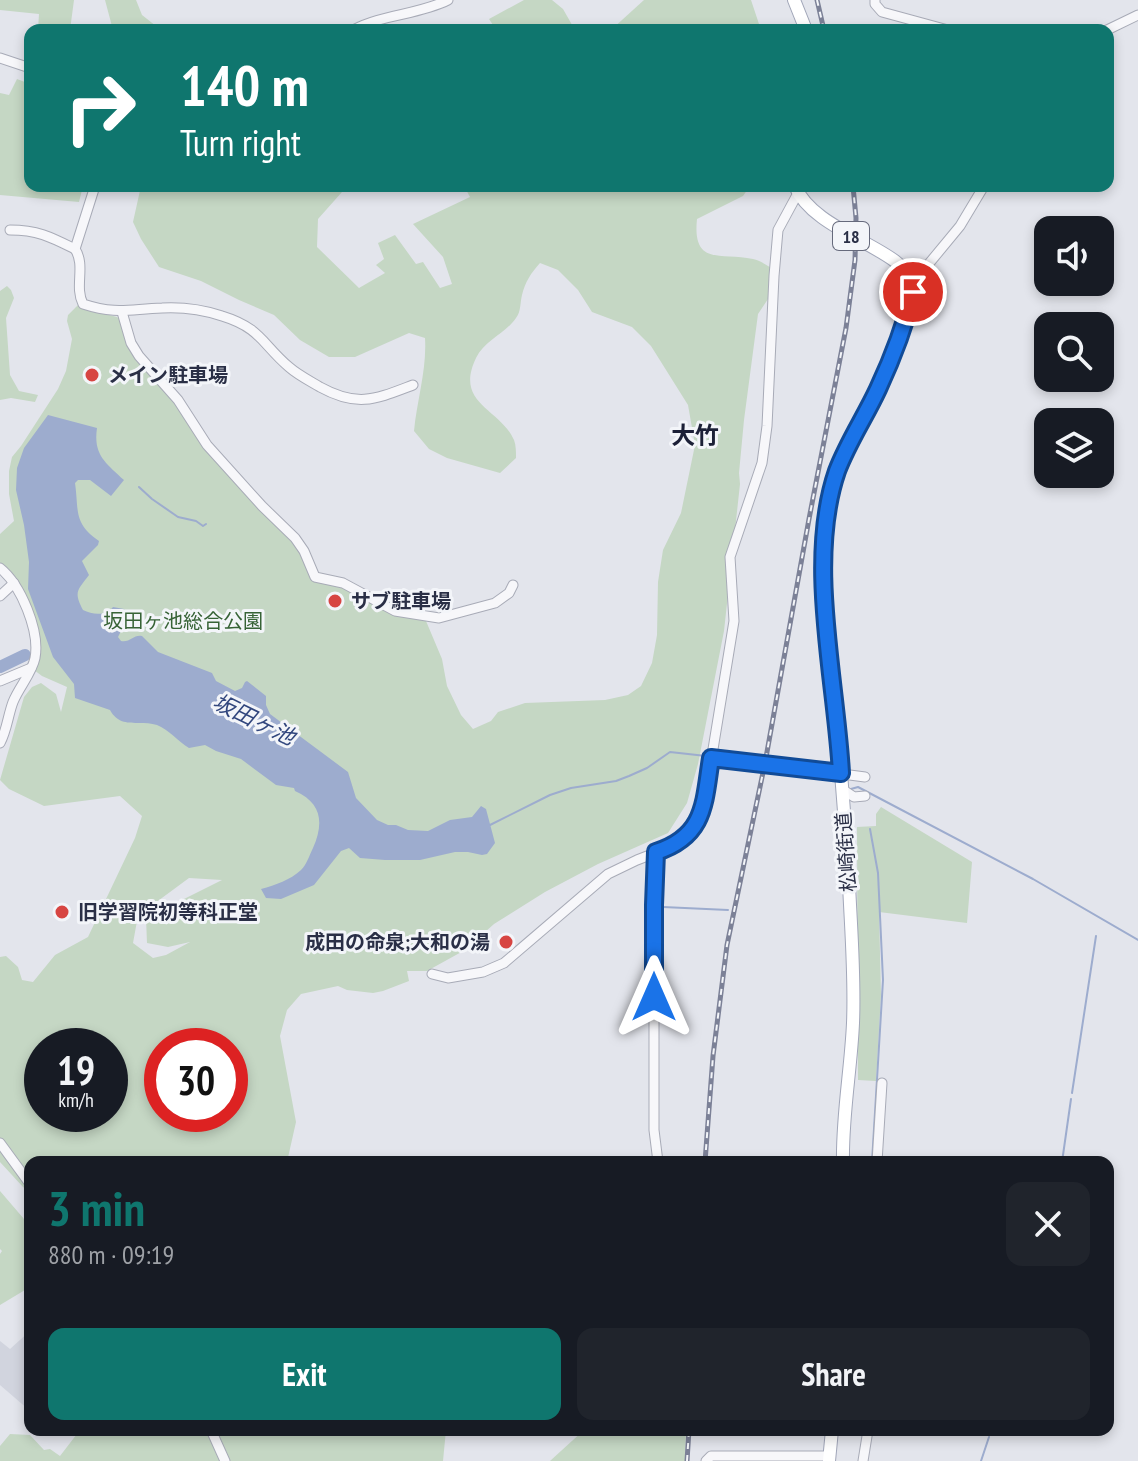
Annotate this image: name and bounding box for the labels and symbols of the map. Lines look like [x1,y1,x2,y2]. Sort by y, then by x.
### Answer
road number: 18 [833,222,869,250]
pin [879,258,947,326]
place label: メイン駐車場 [108,362,228,388]
marker: メイン駐車場 [83,366,101,384]
district label: 大竹 [671,420,719,451]
place label: サブ駐車場 [351,588,451,614]
marker: サブ駐車場 [326,592,344,610]
park label: 坂田ヶ池総合公園 [103,608,263,634]
water label: 坂田ヶ池 [208,687,301,752]
street label: 松崎街道 [830,811,862,893]
place label: 旧学習院初等科正堂 [78,899,258,925]
marker: 旧学習院初等科正堂 [53,903,71,921]
place label: 成田の命泉;大和の湯 [305,929,490,955]
marker: 成田の命泉;大和の湯 [497,933,515,951]
position arrow [612,955,696,1039]
speed limit sign: 30 [144,1028,248,1132]

